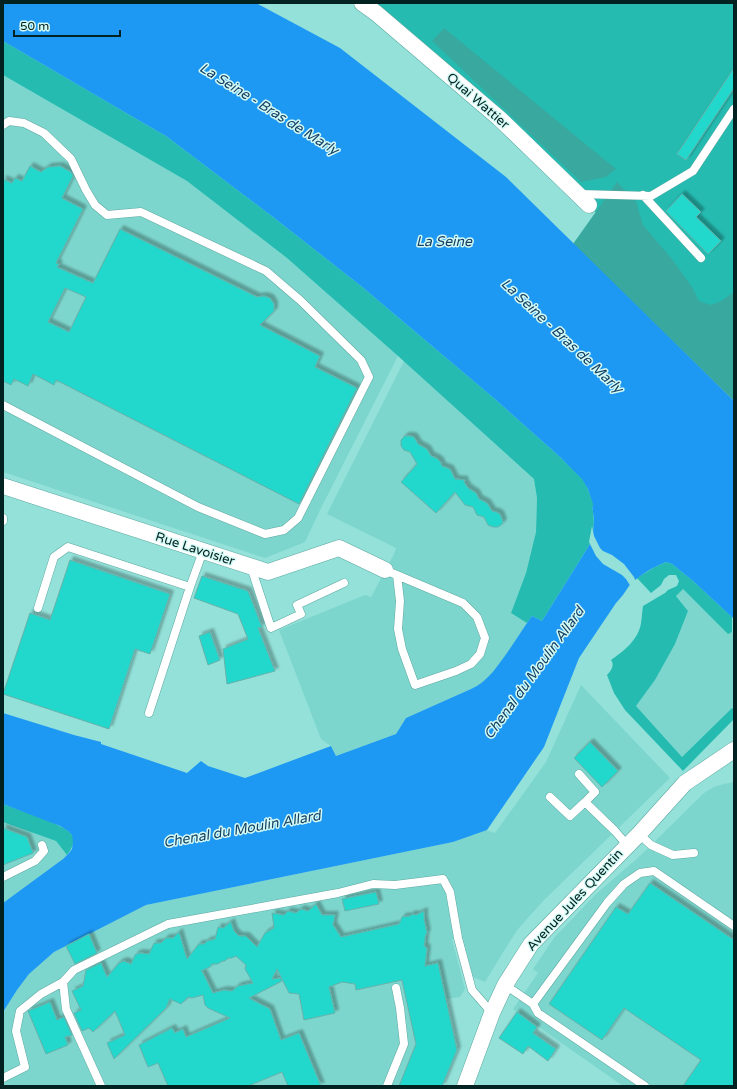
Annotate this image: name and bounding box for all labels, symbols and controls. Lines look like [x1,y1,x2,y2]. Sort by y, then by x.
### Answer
scale bar [14,12,120,38]
text: 50 m [20,19,49,33]
water label: La Seine - Bras de Marly [196,59,343,159]
street label: Quai Wattier [443,70,513,132]
water label: La Seine [416,233,473,250]
water label: La Seine - Bras de Marly [498,275,628,398]
street label: Rue Lavoisier [153,529,237,569]
water label: Chenal du Moulin Allard [480,602,589,742]
water label: Chenal du Moulin Allard [162,806,324,851]
street label: Avenue Jules Quentin [524,846,626,954]

